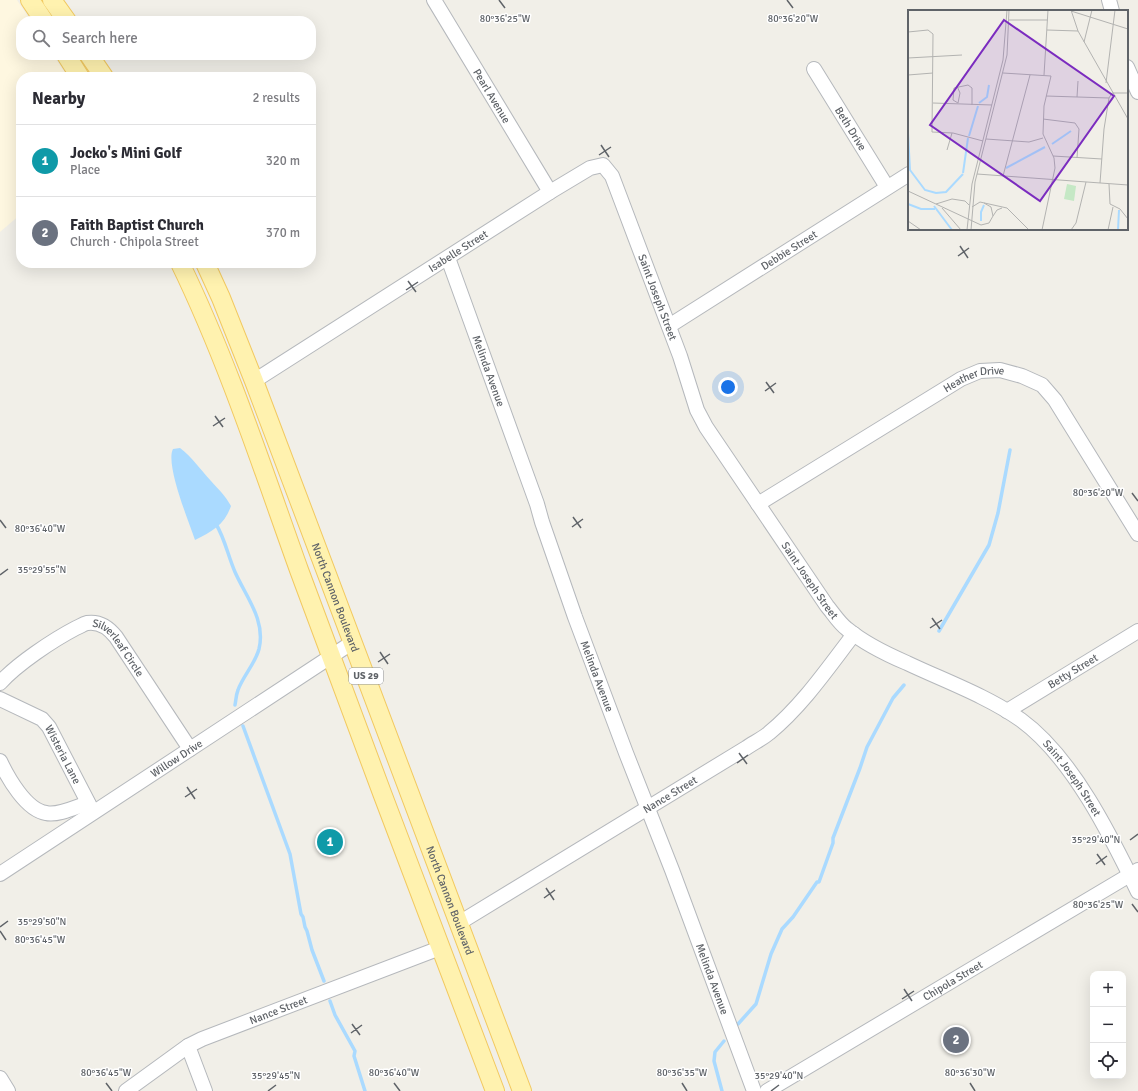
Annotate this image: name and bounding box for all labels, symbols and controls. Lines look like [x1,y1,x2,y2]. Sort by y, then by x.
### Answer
inset map [908,10,1128,230]
text: 80°36'25"W [480,13,531,25]
text: 80°36'20"W [768,13,819,25]
search box [16,16,316,60]
icon: search [30,27,52,49]
text: Search here [62,29,138,47]
street label: Pearl Avenue [471,66,513,125]
text: Nearby [32,88,85,109]
text: 2 results [252,90,300,106]
street label: Beth Drive [832,104,869,153]
text: Jocko's Mini Golf [70,144,181,162]
text: 1 [41,153,49,169]
text: 320 m [266,153,300,169]
text: Place [70,162,100,178]
text: Faith Baptist Church [70,216,204,234]
text: 2 [41,225,49,241]
text: 370 m [266,225,300,241]
street label: Isabelle Street [426,227,490,275]
street label: Debbie Street [758,227,820,273]
text: Church · Chipola Street [70,234,199,250]
street label: Saint Joseph Street [636,252,680,342]
street label: Melinda Avenue [470,333,508,408]
street label: Heather Drive [941,363,1006,395]
your location [718,377,738,397]
text: 80°36'20"W [1073,487,1124,499]
text: 80°36'40"W [15,523,66,535]
street label: Saint Joseph Street [779,539,841,622]
street label: North Cannon Boulevard [309,541,362,654]
text: 35°29'55"N [18,564,66,576]
street label: Silverleaf Circle [92,616,147,679]
street label: Melinda Avenue [578,639,616,713]
street label: Betty Street [1045,651,1100,691]
road number: US 29 [349,668,383,684]
street label: Wisteria Lane [43,723,84,786]
street label: Willow Drive [148,736,205,780]
street label: Saint Joseph Street [1040,737,1104,819]
street label: Nance Street [641,773,699,816]
pin: 1 [317,827,343,857]
text: 35°29'40"N [1072,834,1120,846]
street label: North Cannon Boulevard [424,844,477,957]
text: 80°36'25"W [1073,899,1124,911]
text: 35°29'50"N [18,916,66,928]
text: 80°36'45"W [15,934,66,946]
street label: Melinda Avenue [693,942,732,1016]
street label: Chipola Street [920,958,985,1003]
map controls [1090,971,1126,1079]
button: + [1090,971,1126,1007]
street label: Nance Street [248,993,309,1027]
button: − [1090,1007,1126,1043]
pin: 2 [943,1025,969,1055]
button: locate [1090,1043,1126,1079]
text: 80°36'45"W [81,1067,132,1079]
text: 80°36'40"W [369,1067,420,1079]
text: 80°36'35"W [657,1067,708,1079]
text: 80°36'30"W [945,1067,996,1079]
text: 35°29'45"N [252,1070,300,1082]
text: 35°29'40"N [755,1070,803,1082]

